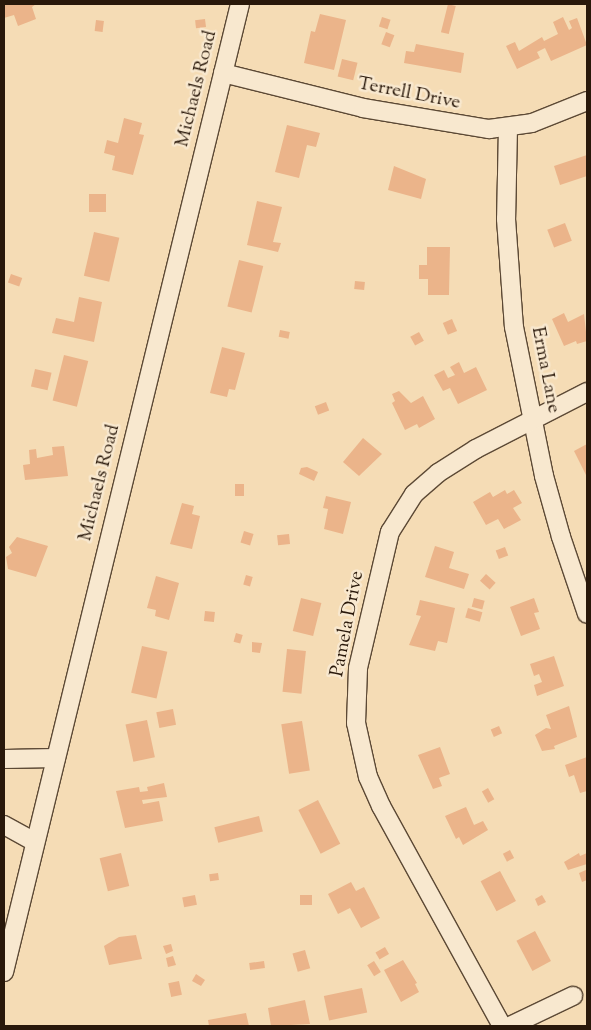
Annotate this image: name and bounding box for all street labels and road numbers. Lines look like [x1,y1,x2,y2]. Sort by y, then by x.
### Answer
street label: Michaels Road [172,28,222,150]
street label: Terrell Drive [356,73,462,115]
street label: Erma Lane [525,325,565,415]
street label: Michaels Road [75,422,125,544]
street label: Pamela Drive [327,569,369,679]

